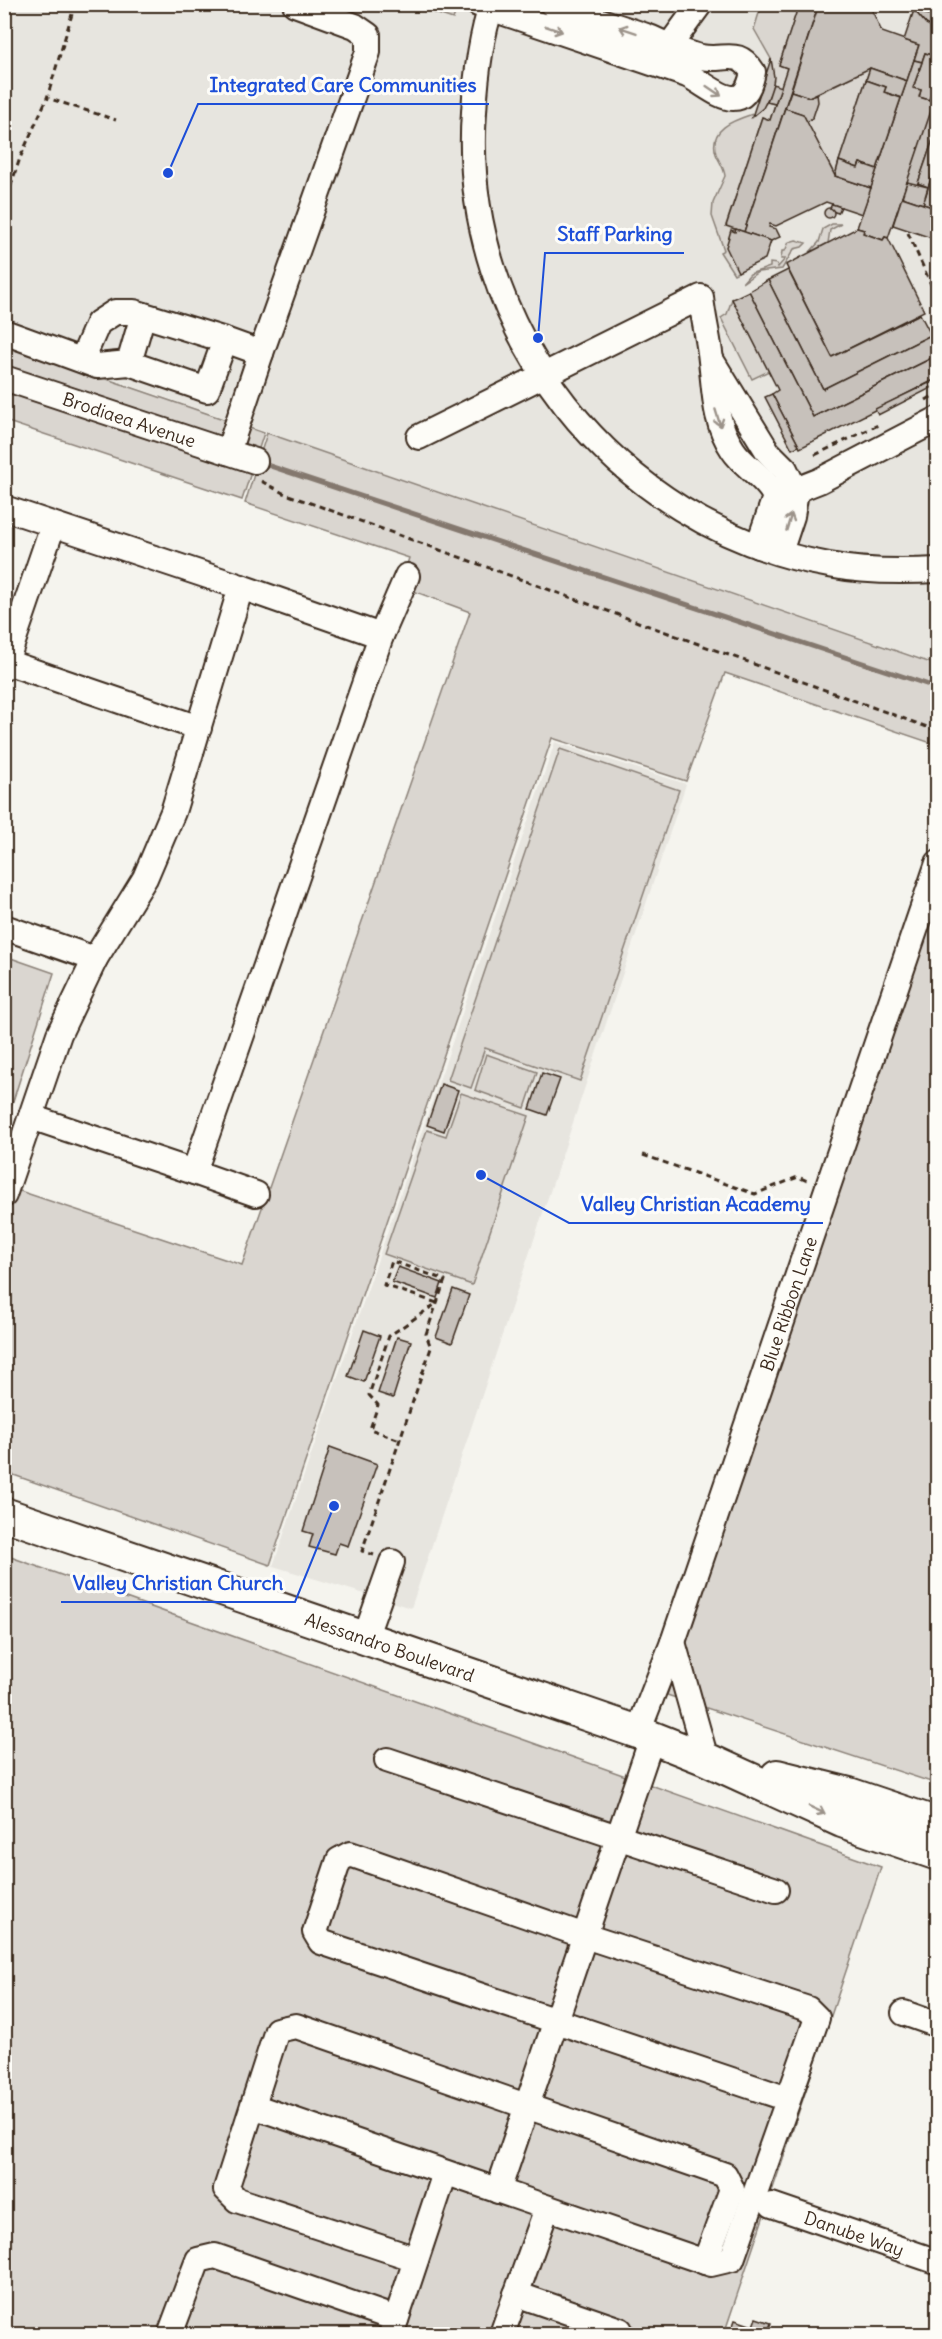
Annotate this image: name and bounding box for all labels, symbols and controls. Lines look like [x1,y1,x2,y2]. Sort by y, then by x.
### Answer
one-way arrow [619,23,638,34]
one-way arrow [544,24,563,35]
callout: Integrated Care Communities [198,66,489,104]
text: Integrated Care Communities [209,72,477,97]
one-way arrow [706,85,723,98]
callout: Staff Parking [545,215,684,253]
text: Staff Parking [557,221,673,246]
street label: Brodiaea Avenue [60,387,199,452]
one-way arrow [713,408,724,427]
one-way arrow [785,513,796,532]
callout: Valley Christian Academy [569,1185,823,1223]
text: Valley Christian Academy [581,1191,811,1216]
street label: Blue Ribbon Lane [755,1233,822,1374]
callout: Valley Christian Church [61,1564,295,1602]
text: Valley Christian Church [73,1570,284,1595]
street label: Alessandro Boulevard [302,1607,478,1687]
one-way arrow [807,1804,825,1816]
street label: Danube Way [801,2205,907,2261]

